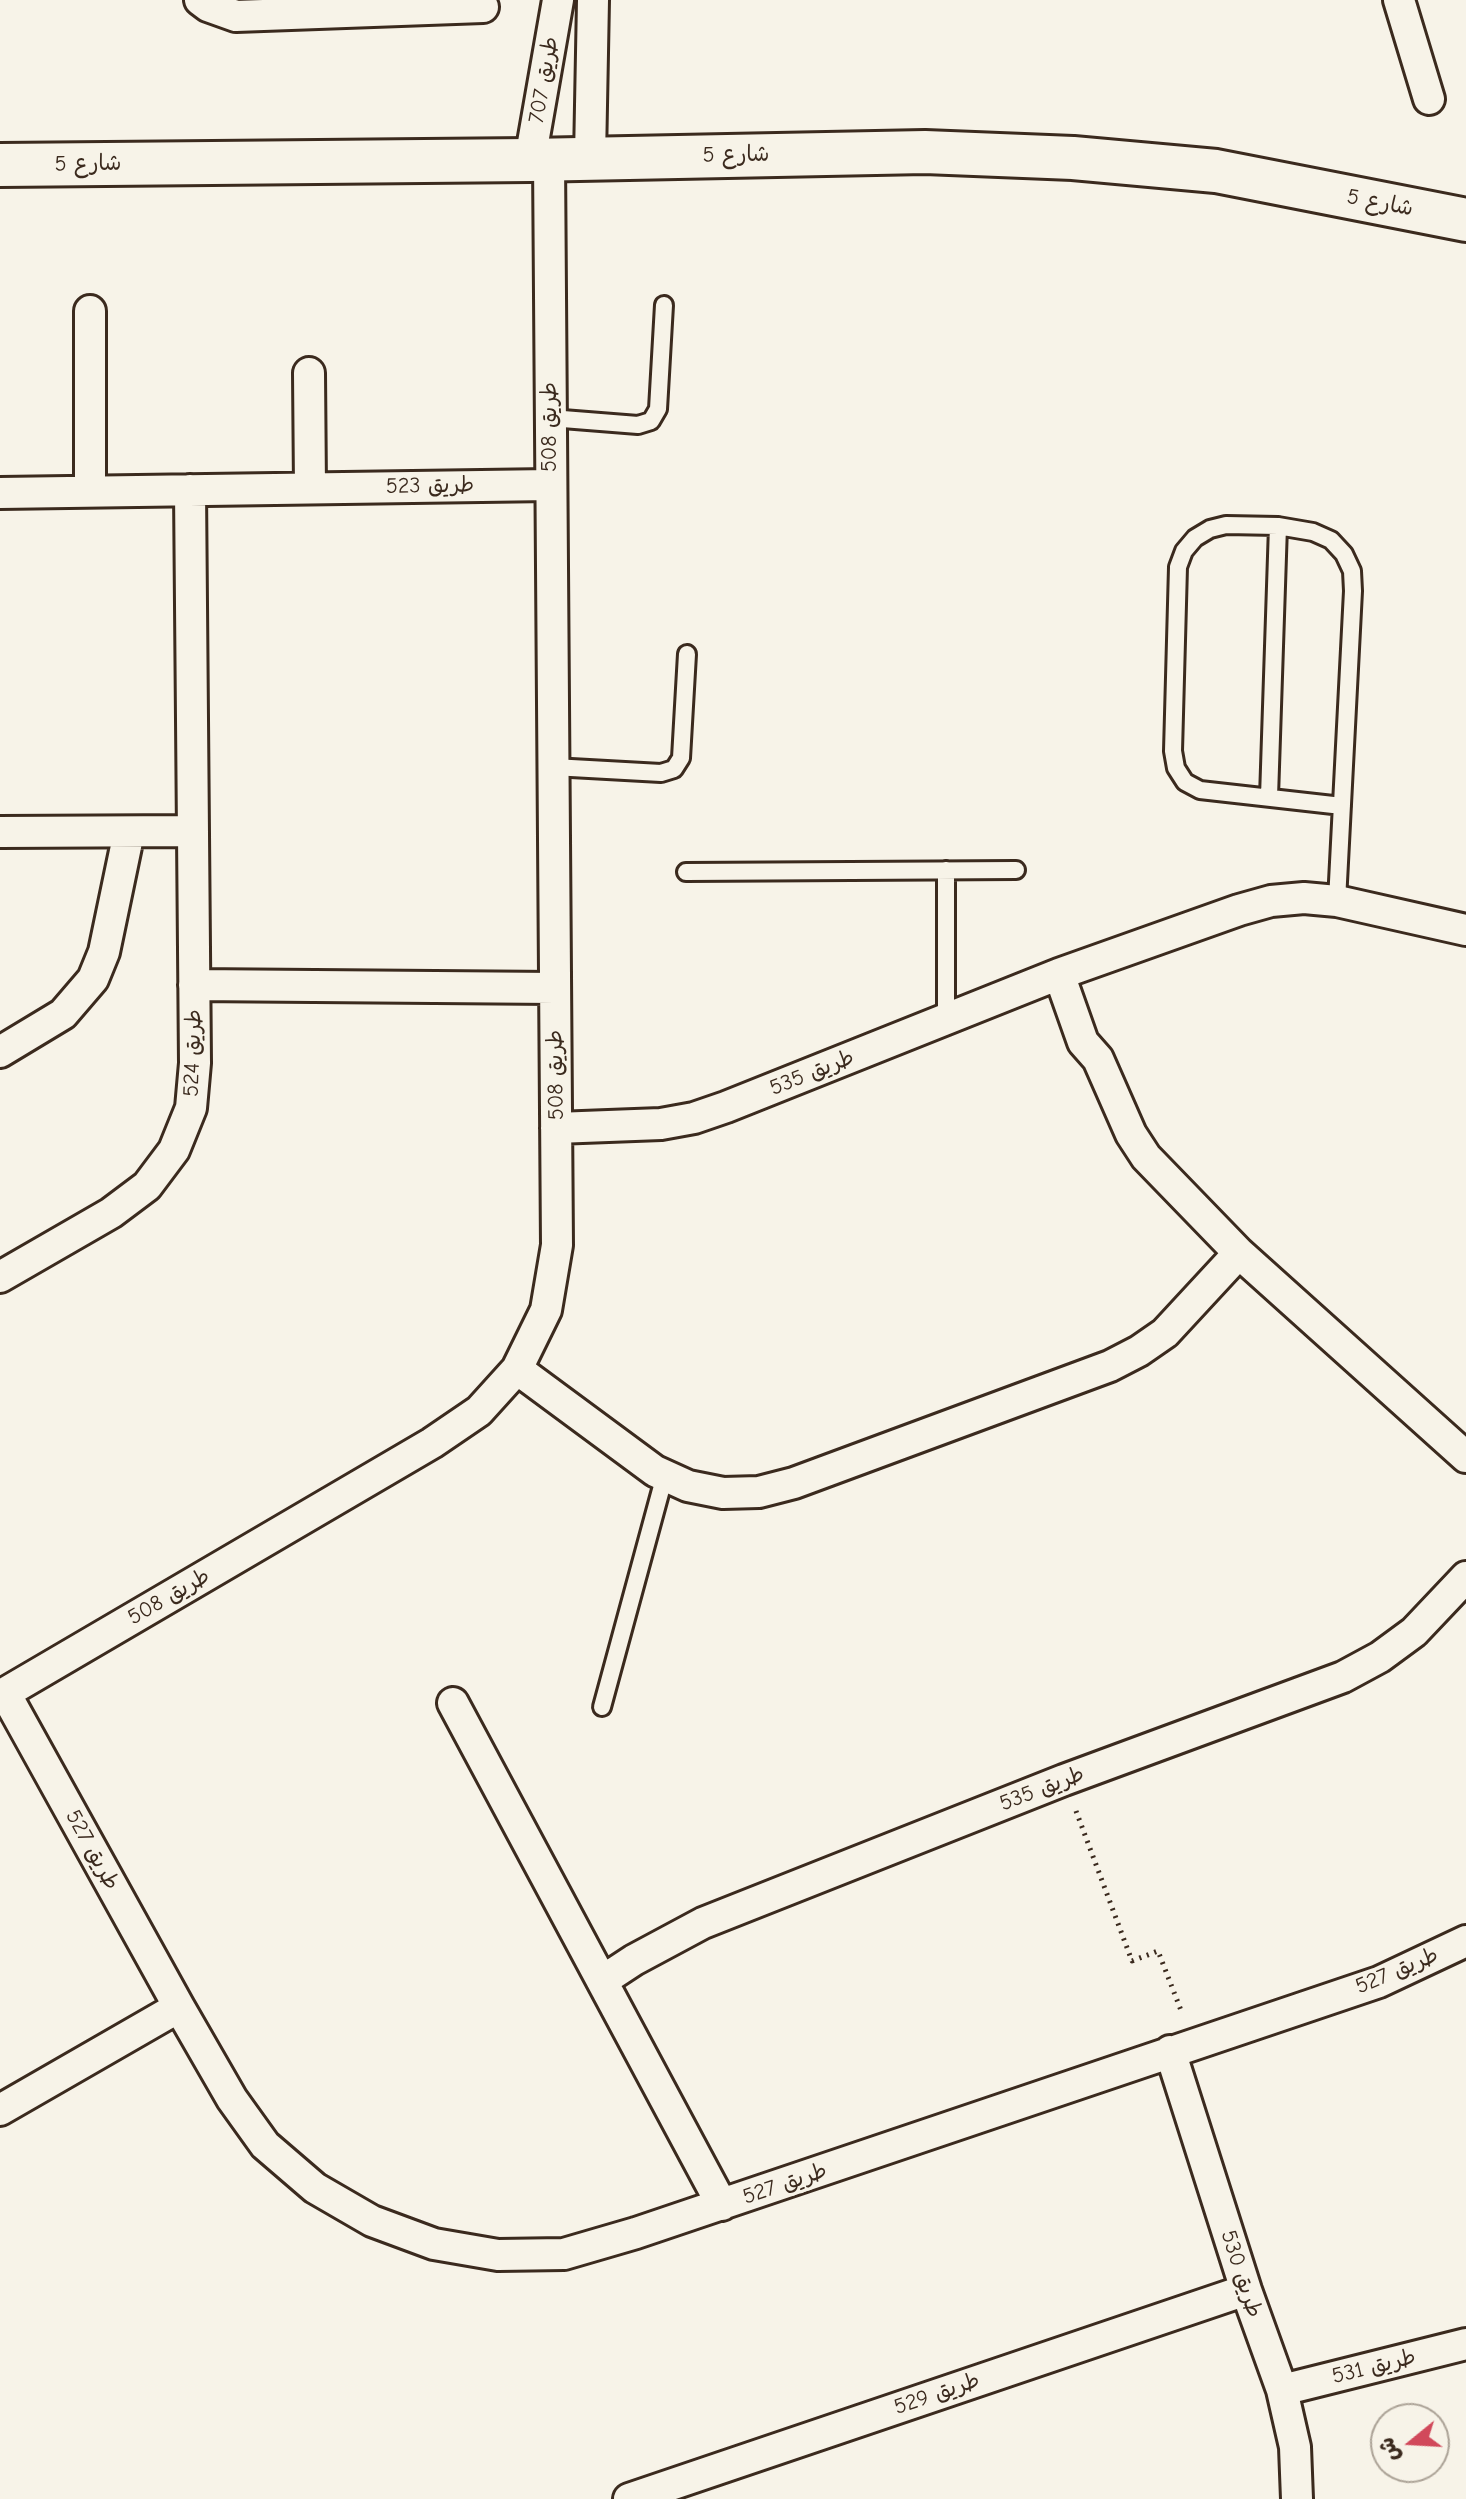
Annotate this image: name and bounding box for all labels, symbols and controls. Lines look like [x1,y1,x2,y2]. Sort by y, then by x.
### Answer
street label: طريق 707 [523,34,565,126]
street label: شارع 5 [702,141,770,169]
street label: شارع 5 [54,150,122,178]
street label: شارع 5 [1345,184,1415,222]
street label: طريق 508 [537,382,563,472]
street label: طريق 523 [386,472,474,500]
street label: طريق 524 [178,1009,208,1097]
street label: طريق 508 [542,1030,570,1120]
street label: طريق 535 [766,1044,858,1102]
street label: طريق 508 [123,1563,215,1631]
street label: طريق 535 [996,1761,1088,1817]
street label: طريق 527 [59,1805,125,1895]
street label: طريق 527 [1352,1942,1442,2000]
street label: طريق 527 [739,2157,831,2211]
street label: طريق 530 [1215,2227,1267,2321]
street label: طريق 531 [1329,2344,1419,2390]
street label: طريق 529 [891,2367,983,2421]
north arrow [1370,2403,1450,2483]
text: ش [1373,2434,1405,2465]

